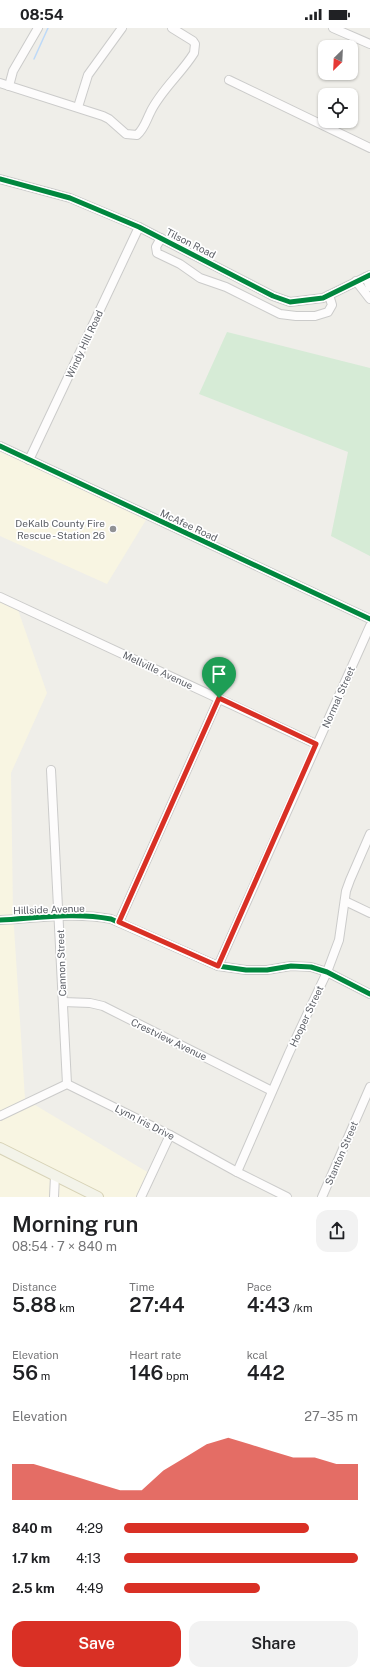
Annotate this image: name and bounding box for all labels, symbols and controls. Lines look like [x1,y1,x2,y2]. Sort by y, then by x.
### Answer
text: 08:54 [20,6,64,23]
north arrow [318,40,358,80]
map controls [318,40,358,128]
button: locate [318,88,358,128]
street label: Tilson Road [164,225,218,261]
street label: Windy Hill Road [63,308,105,380]
street label: McAfee Road [158,506,220,544]
place label: DeKalb County Fire Rescue - Station 26 [15,517,105,541]
marker: DeKalb County Fire Rescue - Station 26 [108,524,118,534]
street label: Mellville Avenue [121,649,195,692]
pin [202,657,236,698]
icon: arrive [208,663,230,685]
street label: Normal Street [319,664,357,730]
street label: Hillside Avenue [13,902,85,916]
street label: Cannon Street [54,929,68,997]
street label: Hooper Street [287,983,325,1048]
street label: Crestview Avenue [129,1015,209,1063]
street label: Lynn Iris Drive [113,1102,177,1142]
street label: Stanton Street [322,1119,360,1187]
button: share [316,1210,358,1252]
text: Morning run [12,1211,138,1237]
text: 08:54 · 7 × 840 m [12,1239,117,1254]
text: Distance [12,1281,57,1293]
text: Time [129,1281,154,1293]
text: Pace [247,1281,272,1293]
text: 5.88 [12,1293,57,1317]
text: 27:44 [129,1293,185,1317]
text: 4:43 [247,1293,290,1317]
text: km [57,1302,75,1314]
text: /km [290,1302,313,1314]
text: Elevation [12,1349,59,1361]
text: Heart rate [129,1349,181,1361]
text: kcal [247,1349,268,1361]
text: 56 [12,1361,38,1385]
text: 146 [129,1361,163,1385]
text: 442 [247,1361,285,1385]
text: m [38,1370,50,1382]
text: bpm [163,1370,189,1382]
text: Elevation [12,1409,67,1424]
text: 27–35 m [304,1409,358,1424]
text: 840 m [12,1521,52,1536]
text: 4:29 [76,1521,103,1536]
text: 1.7 km [12,1551,50,1566]
text: 4:13 [76,1551,101,1566]
text: 2.5 km [12,1581,55,1596]
text: 4:49 [76,1581,103,1596]
button: Save [12,1621,181,1667]
button: Share [189,1621,358,1667]

